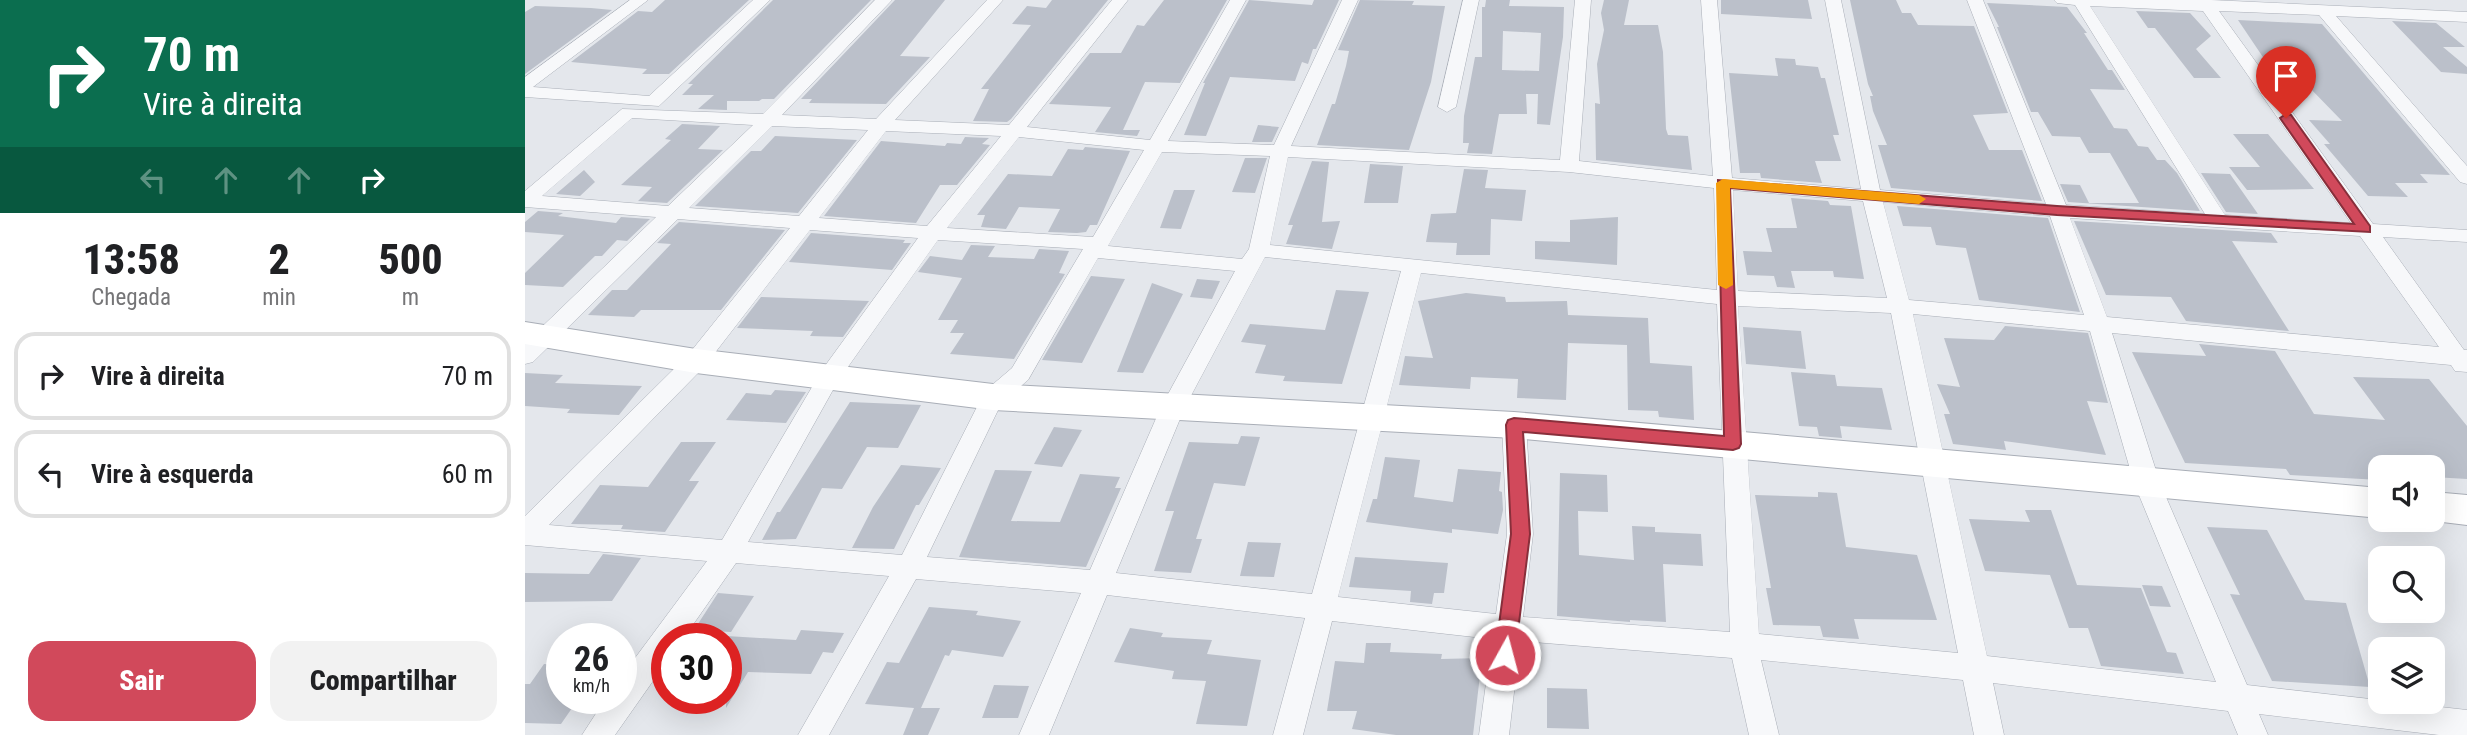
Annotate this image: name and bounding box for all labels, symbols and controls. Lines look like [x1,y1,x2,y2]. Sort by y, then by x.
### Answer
text: 70 m [143,26,240,83]
icon: right [28,28,119,119]
pin [2256,46,2316,118]
icon: arrive [2267,57,2305,95]
text: Vire à direita [143,85,303,123]
icon: left [134,161,172,199]
icon: ahead [207,161,245,199]
icon: ahead [280,161,318,199]
icon: right [353,161,391,199]
text: 13:58 [82,235,180,284]
text: 2 [268,235,290,284]
text: 500 [378,235,443,284]
text: Chegada [91,284,171,311]
text: min [262,284,296,311]
text: m [402,284,419,311]
icon: right [32,357,70,395]
text: Vire à direita [91,361,225,391]
text: 70 m [442,361,493,391]
icon: left [32,455,70,493]
map controls [2368,455,2445,714]
button: sound [2368,455,2445,532]
text: Vire à esquerda [91,459,254,489]
text: 60 m [442,459,493,489]
button: search [2368,546,2445,623]
position arrow [1468,618,1542,692]
speed limit sign: 30 [651,623,742,714]
button: layers [2368,637,2445,714]
text: 26 [574,639,609,680]
button: Sair [28,641,256,721]
button: Compartilhar [270,641,497,721]
text: km/h [573,675,610,696]

